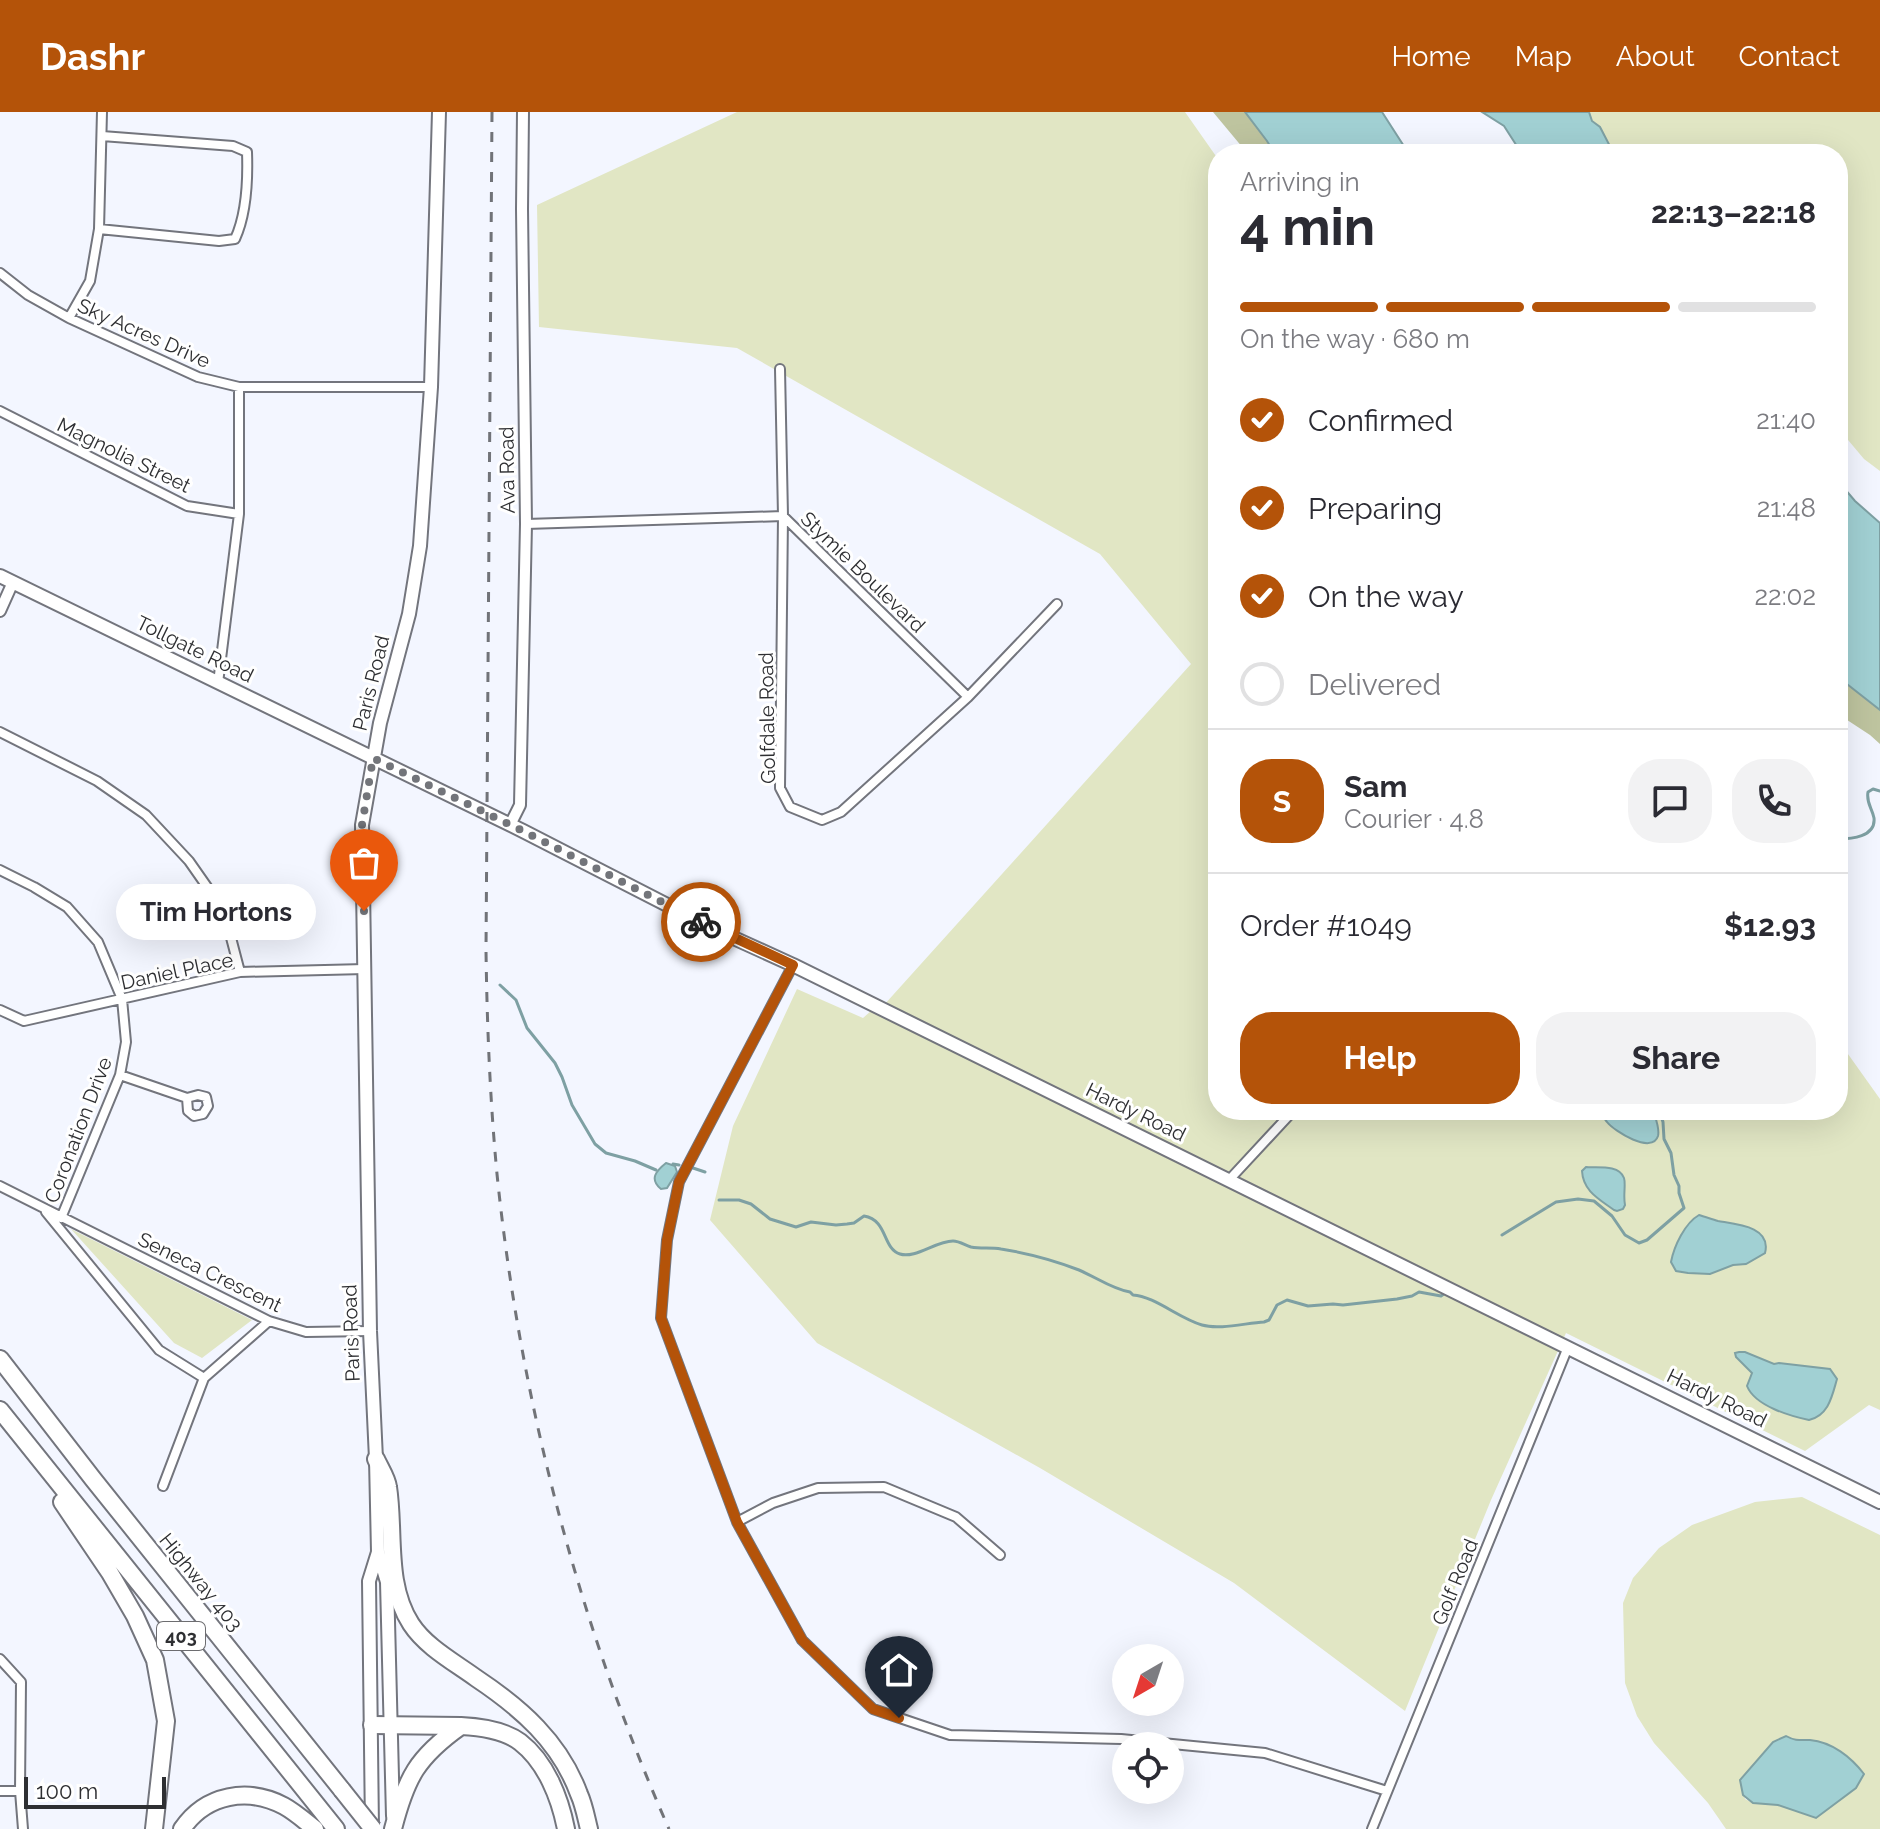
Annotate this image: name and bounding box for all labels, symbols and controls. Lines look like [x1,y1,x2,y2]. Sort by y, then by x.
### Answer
text: Dashr [40,34,145,79]
text: Home [1391,40,1471,73]
text: Map [1515,40,1572,73]
text: About [1616,40,1695,73]
text: Contact [1739,40,1840,73]
text: Arriving in [1240,167,1360,197]
text: 22:13–22:18 [1651,195,1816,230]
text: 4 min [1240,196,1375,257]
street label: Sky Acres Drive [74,293,214,373]
text: On the way · 680 m [1240,324,1470,354]
icon: check [1240,398,1284,442]
text: Confirmed [1308,403,1453,438]
text: 21:40 [1756,405,1816,435]
street label: Magnolia Street [53,412,195,498]
street label: Ava Road [494,426,520,514]
icon: check [1240,486,1284,530]
text: Preparing [1308,491,1442,526]
text: 21:48 [1757,493,1816,523]
street label: Stymie Boulevard [796,507,930,637]
icon: check [1240,574,1284,618]
text: On the way [1308,579,1464,614]
text: 22:02 [1755,581,1816,611]
street label: Tollgate Road [133,610,257,688]
street label: Paris Road [348,633,394,733]
street label: Golfdale Road [754,652,780,784]
text: Delivered [1308,667,1441,702]
button: chat [1628,759,1712,843]
button: phone [1732,759,1816,843]
text: Sam [1344,769,1407,804]
text: S [1273,784,1291,819]
text: Courier · 4.8 [1344,804,1484,834]
pin [330,829,398,911]
icon: bag [342,841,386,885]
courier [661,882,741,962]
callout: Tim Hortons [116,883,316,939]
text: Tim Hortons [140,897,292,927]
icon: bike [679,900,723,944]
text: Order #1049 [1240,908,1412,943]
text: $12.93 [1724,908,1816,943]
street label: Daniel Place [119,947,236,995]
button: Help [1240,1012,1520,1104]
button: Share [1536,1012,1816,1104]
street label: Coronation Drive [39,1054,117,1206]
street label: Hardy Road [1082,1078,1190,1146]
street label: Seneca Crescent [134,1227,286,1317]
street label: Paris Road [337,1284,365,1382]
street label: Hardy Road [1663,1364,1771,1432]
street label: Highway 403 [154,1528,248,1636]
street label: Golf Road [1427,1535,1483,1629]
road number: 403 [157,1622,205,1650]
pin [865,1636,933,1718]
north arrow [1112,1644,1184,1716]
map controls [1112,1644,1184,1804]
icon: home [877,1648,921,1692]
button: locate [1112,1732,1184,1804]
scale bar [24,1773,166,1809]
text: 100 m [36,1778,98,1804]

